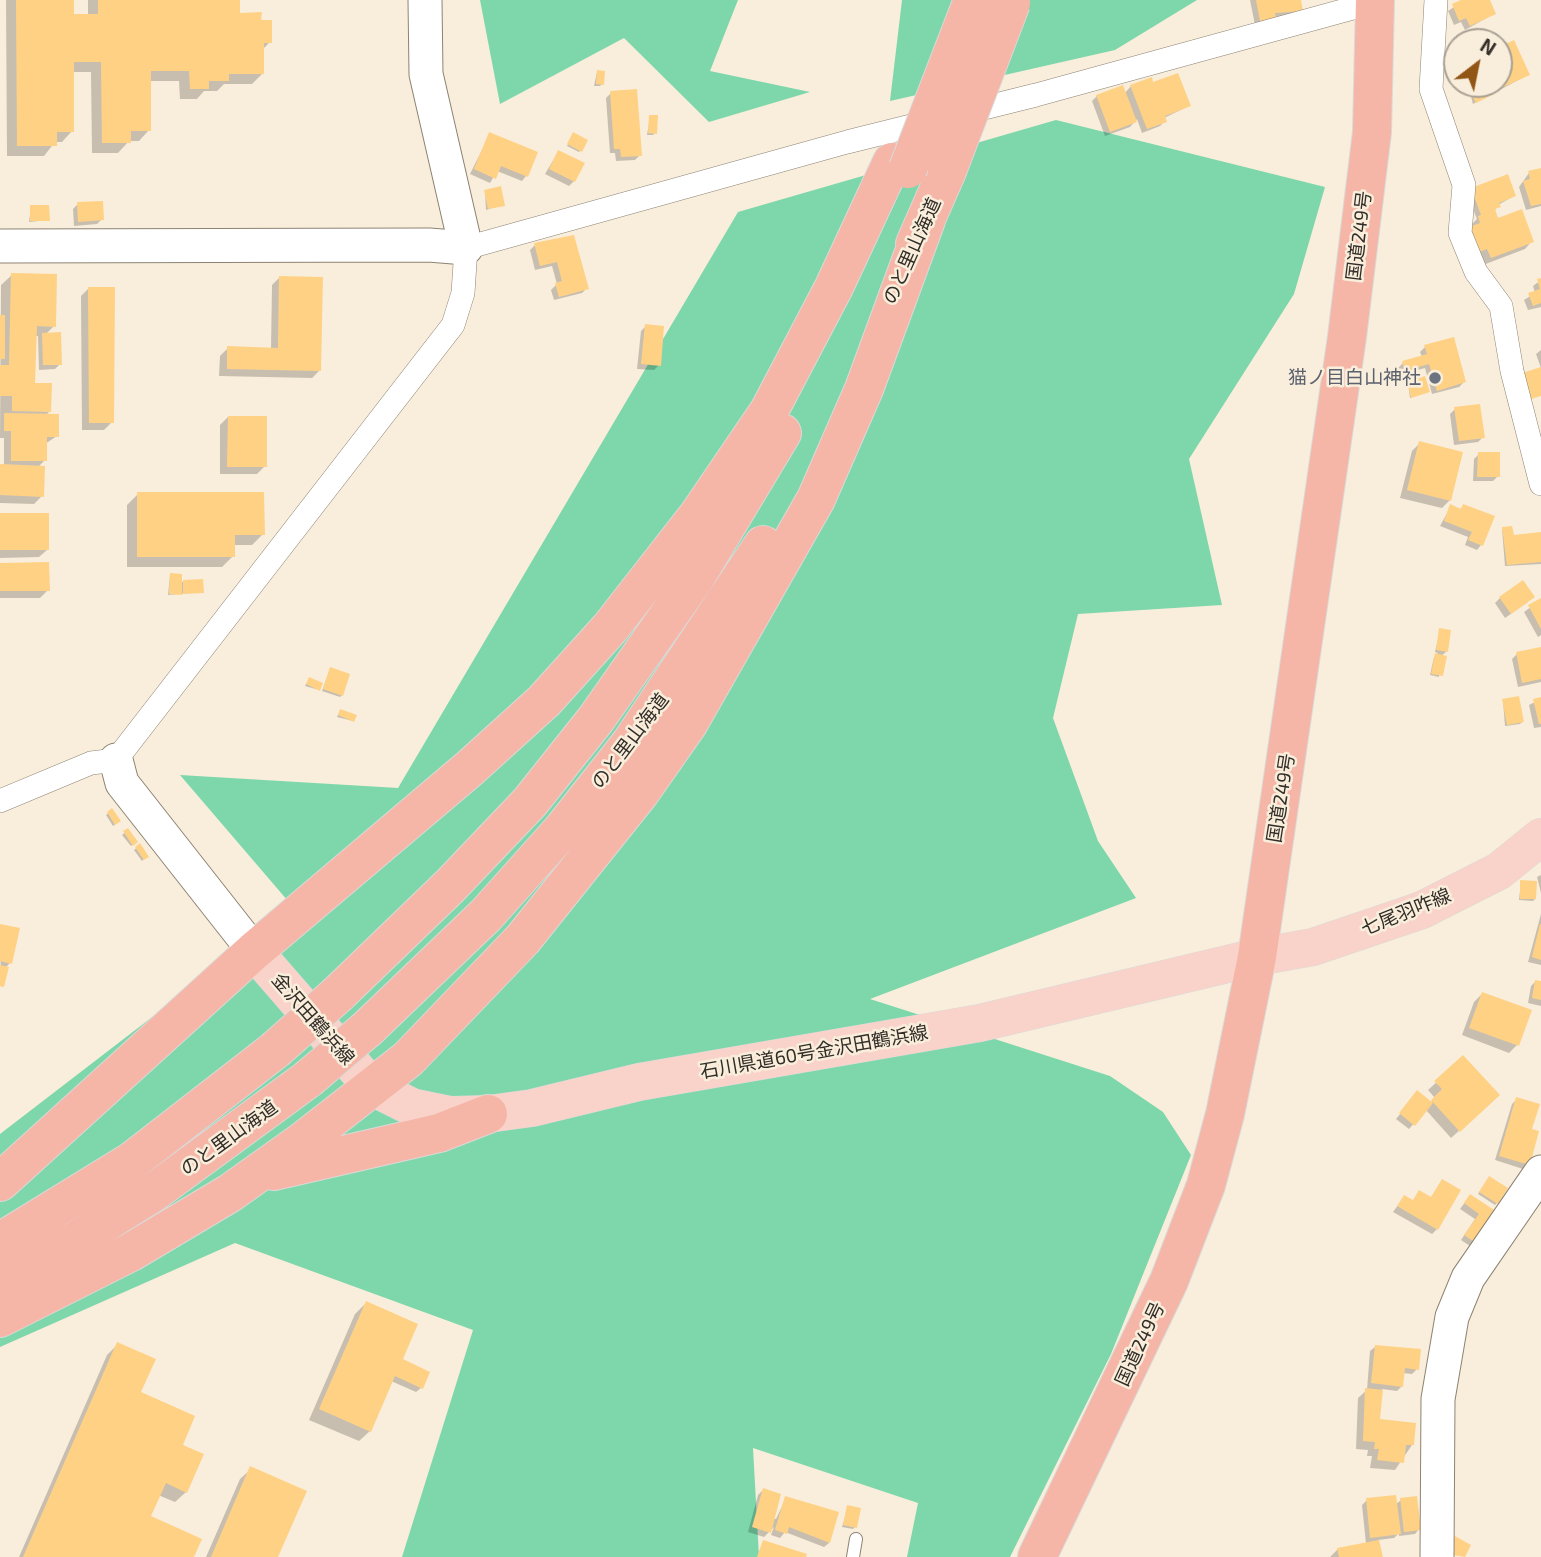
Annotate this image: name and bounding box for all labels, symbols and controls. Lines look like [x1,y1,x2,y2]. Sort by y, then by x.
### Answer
north arrow [1443,28,1513,98]
text: N [1476,33,1500,60]
street label: 国道249号 [1342,190,1376,282]
street label: のと里山海道 [878,194,946,308]
place label: 猫ノ目白山神社 [1288,367,1421,389]
marker: 猫ノ目白山神社 [1427,370,1443,386]
street label: のと里山海道 [587,689,673,793]
street label: 国道249号 [1263,752,1299,844]
street label: 七尾羽咋線 [1358,884,1454,940]
street label: 金沢田鶴浜線 [267,969,359,1069]
street label: 石川県道60号金沢田鶴浜線 [698,1021,930,1083]
street label: のと里山海道 [176,1095,282,1181]
street label: 国道249号 [1111,1298,1169,1390]

